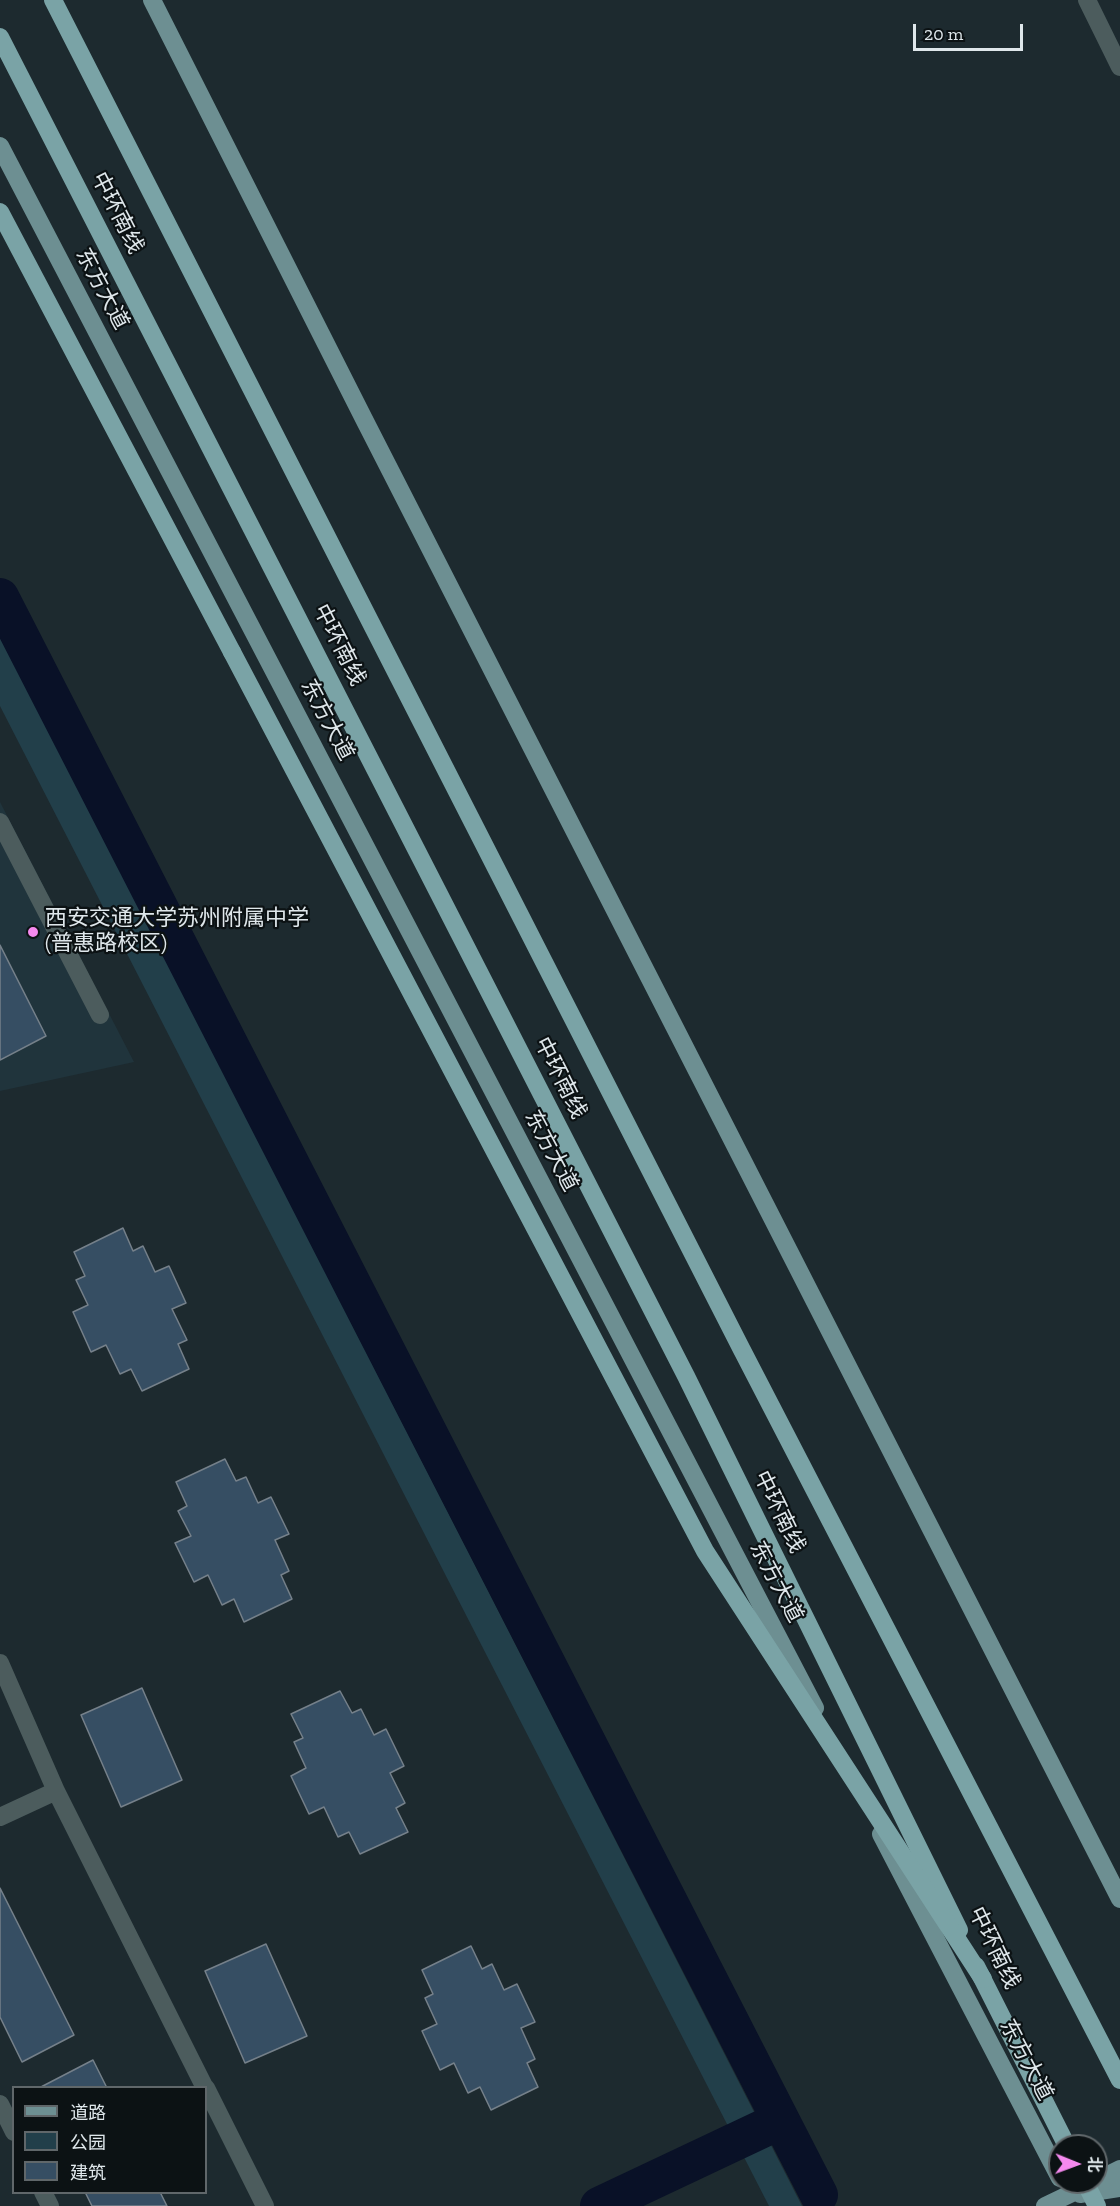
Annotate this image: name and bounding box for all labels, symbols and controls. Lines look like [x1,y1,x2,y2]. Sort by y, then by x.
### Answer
scale bar [916,12,1026,50]
text: 20 m [924,23,963,45]
street label: 中环南线 [85,168,149,258]
street label: 东方大道 [70,244,134,334]
street label: 中环南线 [307,600,371,690]
street label: 东方大道 [295,675,359,765]
place label: 西安交通大学苏州附属中学 (普惠路校区) [45,906,309,957]
marker: 西安交通大学苏州附属中学 (普惠路校区) [26,925,40,939]
street label: 中环南线 [528,1033,592,1123]
street label: 东方大道 [519,1106,583,1196]
street label: 中环南线 [748,1467,810,1557]
street label: 东方大道 [744,1537,808,1627]
street label: 中环南线 [963,1903,1025,1993]
street label: 东方大道 [994,2015,1058,2105]
legend [12,2086,207,2194]
text: 道路 [70,2102,106,2124]
text: 公园 [70,2132,106,2154]
north arrow [1048,2134,1108,2194]
text: 北 [1085,2156,1104,2172]
text: 建筑 [70,2162,106,2184]

